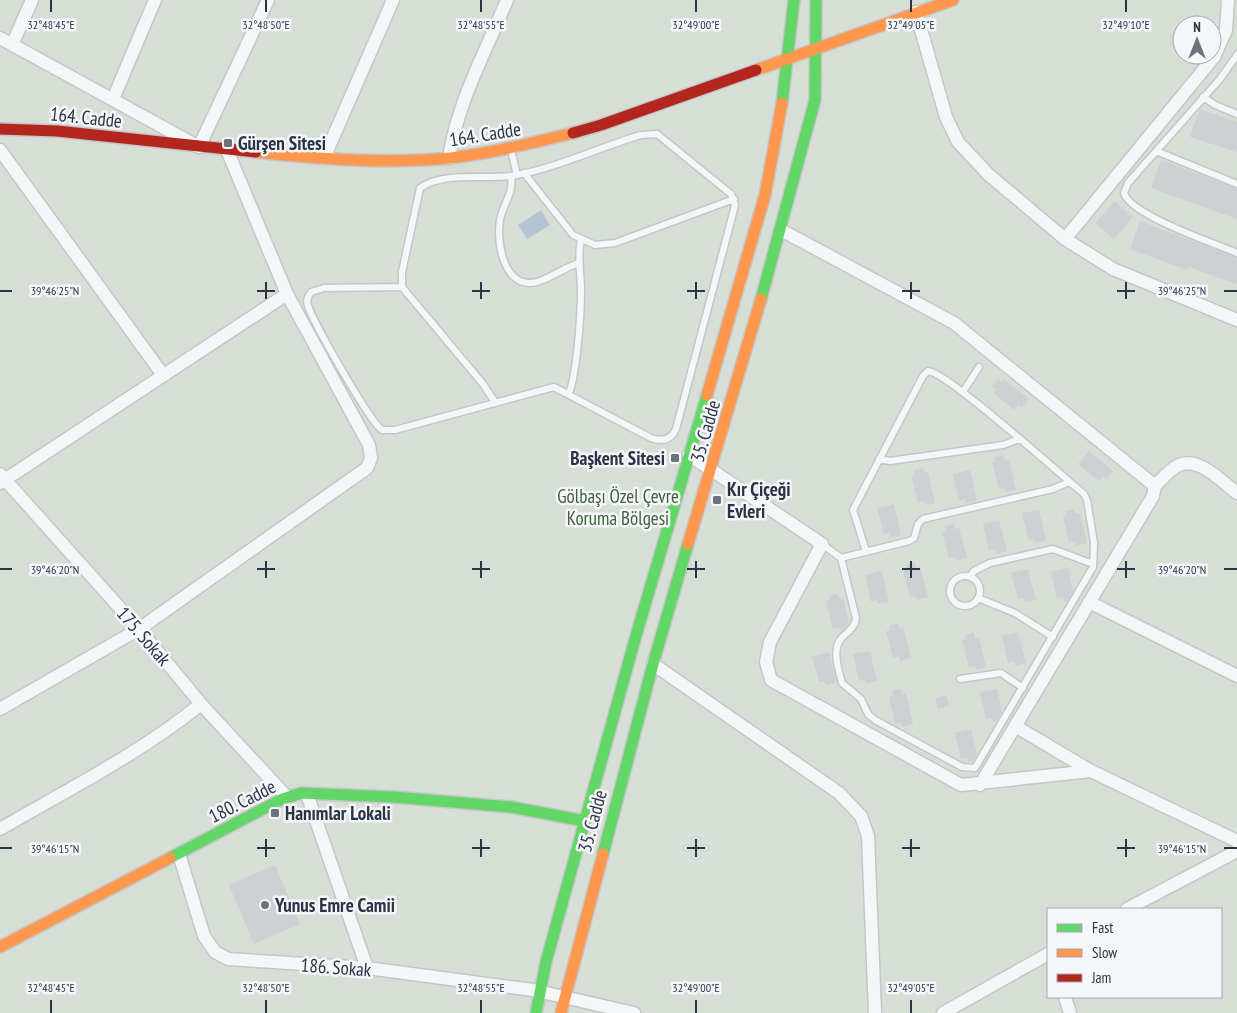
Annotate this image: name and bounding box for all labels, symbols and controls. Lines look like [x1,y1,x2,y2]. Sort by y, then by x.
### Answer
north arrow [1172,15,1222,65]
text: 32°48'45"E [27,17,75,32]
text: 32°48'50"E [242,17,290,32]
text: 32°48'55"E [457,17,505,32]
text: 32°49'00"E [672,17,720,32]
text: 32°49'05"E [887,17,935,32]
text: 32°49'10"E [1102,17,1150,32]
text: N [1193,18,1201,36]
street label: 164. Cadde [49,101,123,133]
street label: 164. Cadde [447,116,523,151]
place label: Gürşen Sitesi [238,131,326,155]
marker: Gürşen Sitesi [222,137,234,149]
text: 39°46'25"N [31,283,79,298]
text: 39°46'25"N [1158,283,1206,298]
street label: 35. Cadde [685,397,725,465]
place label: Başkent Sitesi [570,446,665,470]
marker: Başkent Sitesi [669,452,681,464]
place label: Kır Çiçeği Evleri [727,477,791,523]
park label: Gölbaşı Özel Çevre Koruma Bölgesi [557,484,679,530]
marker: Kır Çiçeği Evleri [711,494,723,506]
text: 39°46'20"N [31,562,79,577]
text: 39°46'20"N [1158,562,1206,577]
street label: 175. Sokak [112,602,177,671]
street label: 180. Cadde [204,774,280,828]
street label: 35. Cadde [572,787,612,855]
place label: Hanımlar Lokali [285,801,391,825]
marker: Hanımlar Lokali [269,807,281,819]
text: 39°46'15"N [31,841,79,856]
text: 39°46'15"N [1158,841,1206,856]
place label: Yunus Emre Camii [274,893,395,917]
marker: Yunus Emre Camii [259,899,271,911]
legend [1047,908,1222,998]
text: Fast [1092,918,1113,937]
text: Slow [1092,943,1117,962]
street label: 186. Sokak [300,953,373,981]
text: Jam [1091,968,1111,987]
text: 32°48'45"E [27,980,75,995]
text: 32°48'50"E [242,980,290,995]
text: 32°48'55"E [457,980,505,995]
text: 32°49'00"E [672,980,720,995]
text: 32°49'05"E [887,980,935,995]

